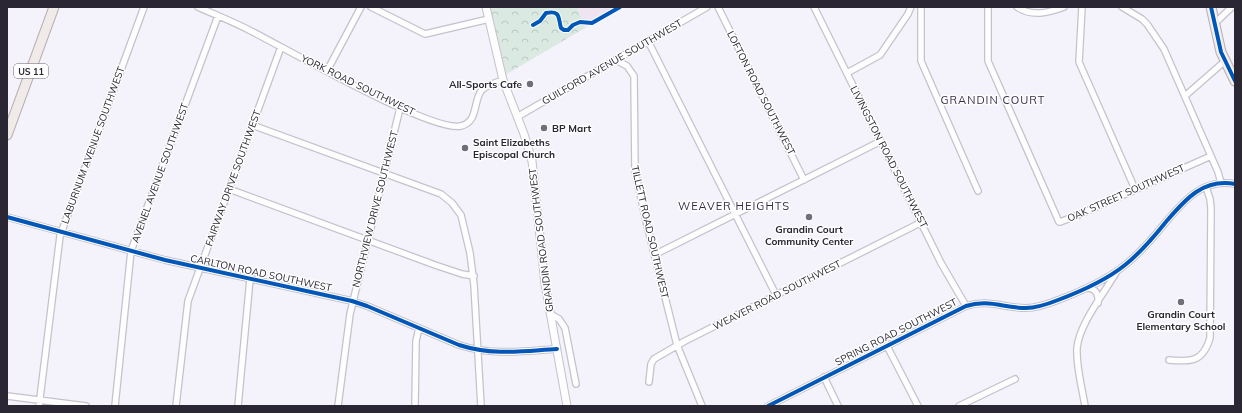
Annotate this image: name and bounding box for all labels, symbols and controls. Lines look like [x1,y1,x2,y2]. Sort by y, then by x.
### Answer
street label: GUILFORD AVENUE SOUTHWEST [540,16,684,108]
street label: LOFTON ROAD SOUTHWEST [724,29,798,157]
street label: YORK ROAD SOUTHWEST [298,51,417,118]
road number: US 11 [14,64,48,78]
street label: LABURNUM AVENUE SOUTHWEST [58,65,128,225]
place label: All-Sports Cafe [449,78,523,91]
marker: All-Sports Cafe [525,79,535,89]
street label: LIVINGSTON ROAD SOUTHWEST [847,84,931,230]
district label: GRANDIN COURT [941,93,1045,107]
street label: AVENEL AVENUE SOUTHWEST [129,101,191,245]
street label: FAIRWAY DRIVE SOUTHWEST [202,108,264,248]
place label: BP Mart [552,122,591,135]
marker: BP Mart [539,123,549,133]
street label: NORTHVIEW DRIVE SOUTHWEST [349,129,401,289]
place label: Saint Elizabeths Episcopal Church [473,136,555,161]
marker: Saint Elizabeths Episcopal Church [460,143,470,153]
street label: OAK STREET SOUTHWEST [1065,161,1187,225]
street label: TILLETT ROAD SOUTHWEST [628,164,672,300]
street label: GRANDIN ROAD SOUTHWEST [526,167,556,313]
district label: WEAVER HEIGHTS [678,199,790,213]
marker: Grandin Court Community Center [804,212,814,222]
place label: Grandin Court Community Center [765,223,853,248]
street label: CARLTON ROAD SOUTHWEST [189,252,333,294]
street label: WEAVER ROAD SOUTHWEST [711,257,843,333]
street label: SPRING ROAD SOUTHWEST [833,295,959,369]
marker: Grandin Court Elementary School [1176,297,1186,307]
place label: Grandin Court Elementary School [1137,308,1225,333]

